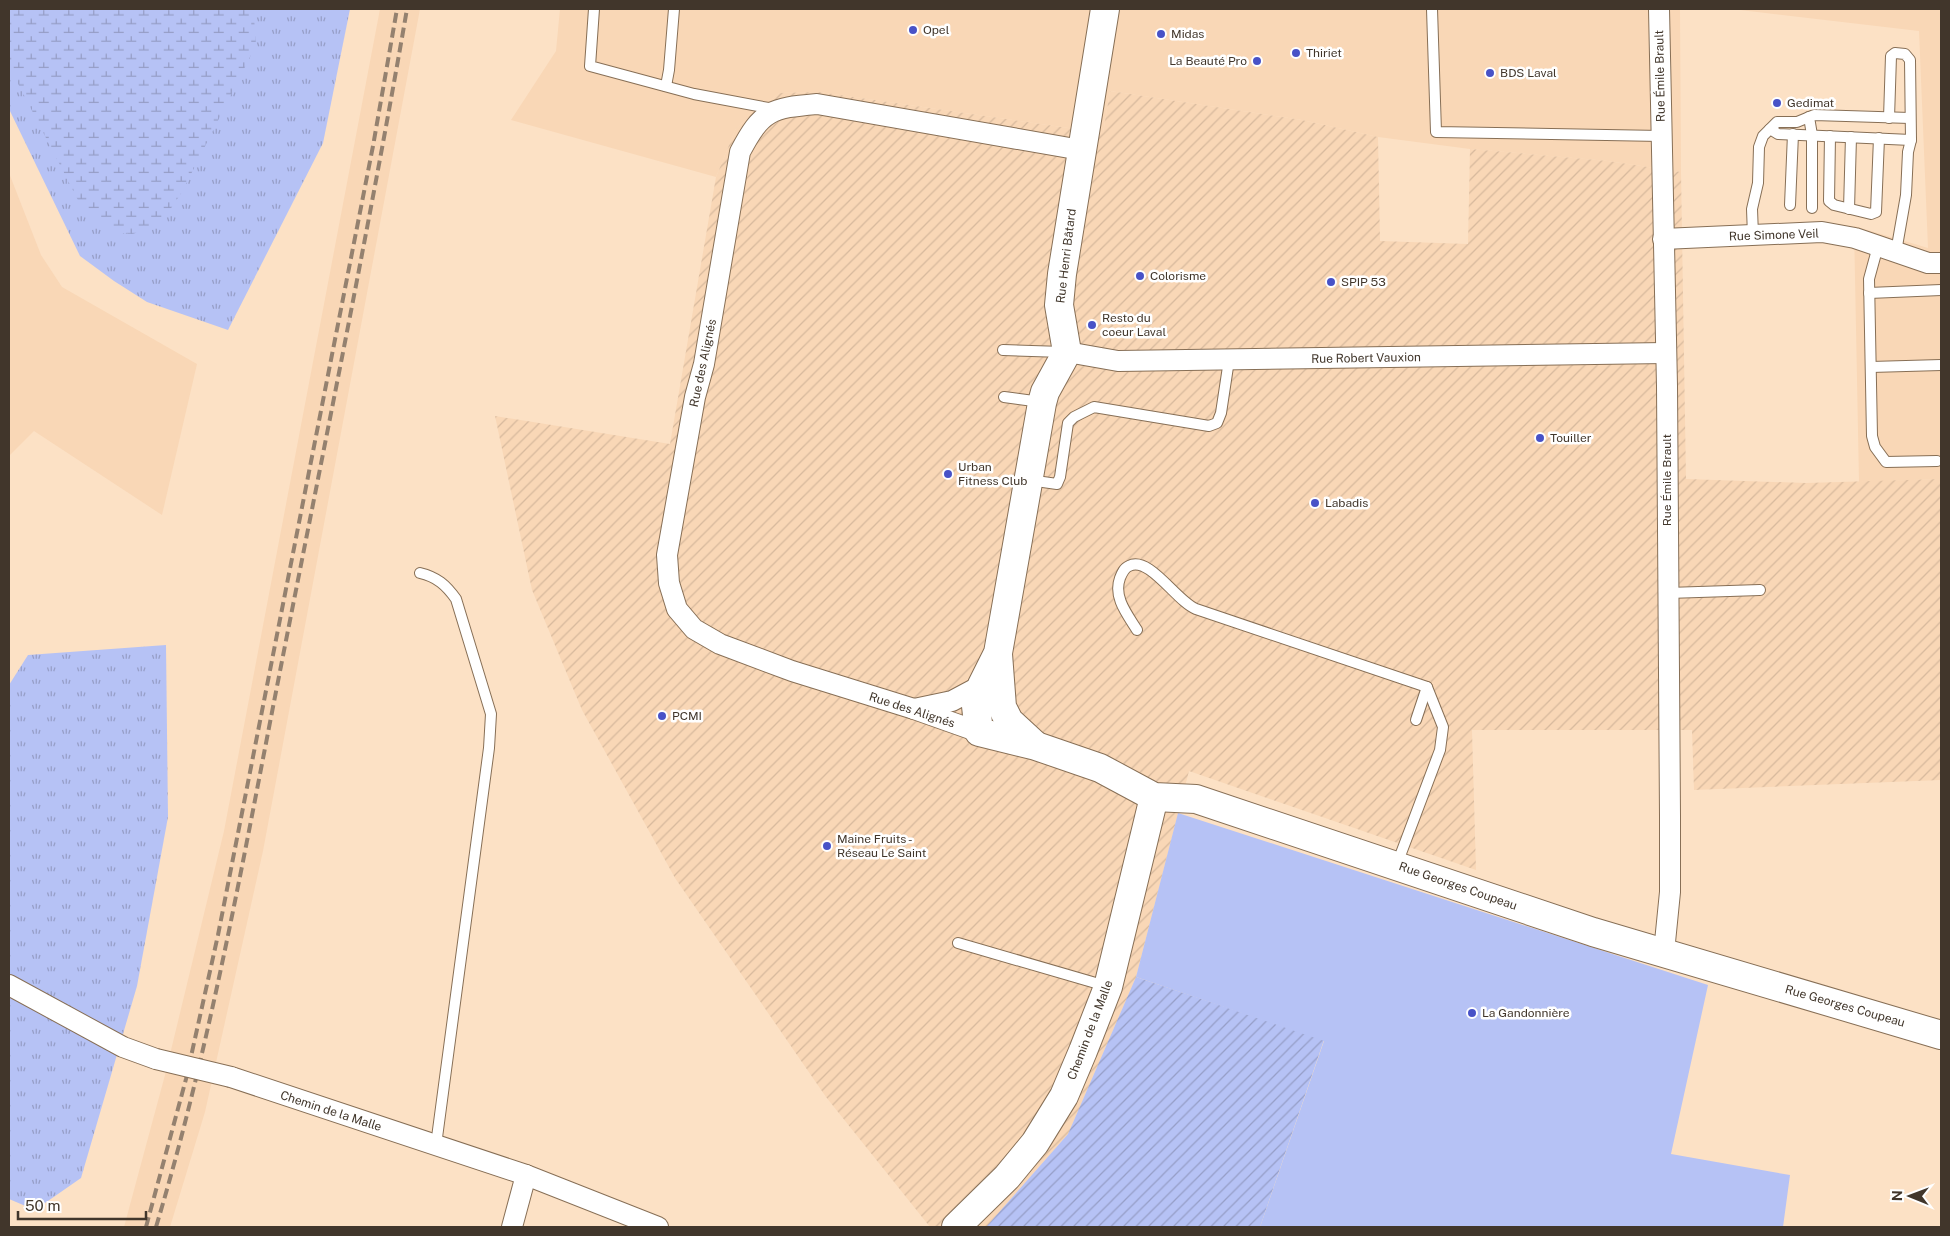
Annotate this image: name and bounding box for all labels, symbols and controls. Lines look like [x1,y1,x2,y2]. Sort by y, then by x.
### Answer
place label: Opel [923,23,950,37]
marker: Opel [907,24,919,36]
place label: Midas [1171,27,1204,41]
marker: Midas [1155,28,1167,40]
street label: Rue Émile Brault [1652,29,1668,122]
place label: Thiriet [1306,46,1342,60]
marker: Thiriet [1290,47,1302,59]
place label: La Beauté Pro [1169,54,1247,68]
marker: La Beauté Pro [1251,55,1263,67]
place label: BDS Laval [1500,66,1557,80]
marker: BDS Laval [1484,67,1496,79]
place label: Gedimat [1787,96,1835,110]
marker: Gedimat [1771,97,1783,109]
street label: Rue Henri Bâtard [1053,208,1079,304]
street label: Rue Simone Veil [1729,226,1820,244]
place label: Colorisme [1150,269,1206,283]
marker: Colorisme [1134,270,1146,282]
place label: SPIP 53 [1341,275,1386,289]
marker: SPIP 53 [1325,276,1337,288]
place label: Resto du coeur Laval [1102,311,1166,339]
street label: Rue des Alignés [687,318,719,408]
marker: Resto du coeur Laval [1086,319,1098,331]
street label: Rue Robert Vauxion [1311,350,1421,366]
place label: Touiller [1550,431,1592,445]
marker: Touiller [1534,432,1546,444]
street label: Rue Émile Brault [1660,433,1674,526]
place label: Urban Fitness Club [958,460,1027,488]
marker: Urban Fitness Club [942,468,954,480]
place label: Labadis [1325,496,1368,510]
marker: Labadis [1309,497,1321,509]
street label: Rue des Alignés [867,689,957,731]
place label: PCMI [672,709,702,723]
marker: PCMI [656,710,668,722]
place label: Maine Fruits - Réseau Le Saint [837,832,927,860]
marker: Maine Fruits - Réseau Le Saint [821,840,833,852]
street label: Rue Georges Coupeau [1397,859,1519,913]
street label: Chemin de la Malle [1065,978,1116,1082]
street label: Rue Georges Coupeau [1783,982,1907,1030]
place label: La Gandonnière [1482,1006,1570,1020]
marker: La Gandonnière [1466,1007,1478,1019]
street label: Chemin de la Malle [279,1088,384,1134]
north arrow [1885,1171,1935,1221]
scale bar [18,1188,145,1220]
text: N [1889,1190,1905,1201]
text: 50 m [25,1197,60,1214]

